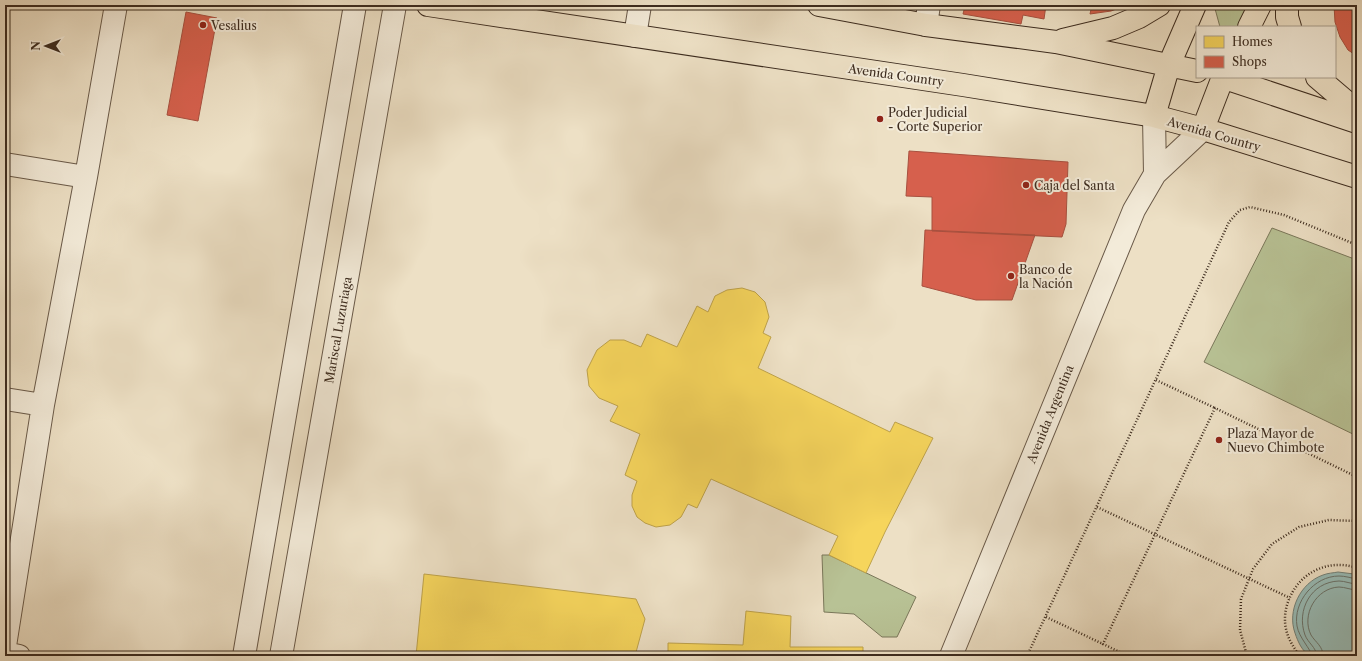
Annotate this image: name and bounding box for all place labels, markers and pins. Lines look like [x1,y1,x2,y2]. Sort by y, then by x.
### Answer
place label: Vesalius [210,18,257,33]
marker: Vesalius [198,20,208,30]
place label: Poder Judicial - Corte Superior [888,105,982,134]
marker: Poder Judicial - Corte Superior [875,114,885,124]
place label: Caja del Santa [1034,178,1115,193]
marker: Caja del Santa [1021,180,1031,190]
place label: Banco de la Nación [1019,262,1073,291]
marker: Banco de la Nación [1006,271,1016,281]
place label: Plaza Mayor de Nuevo Chimbote [1227,426,1325,455]
marker: Plaza Mayor de Nuevo Chimbote [1214,435,1224,445]

